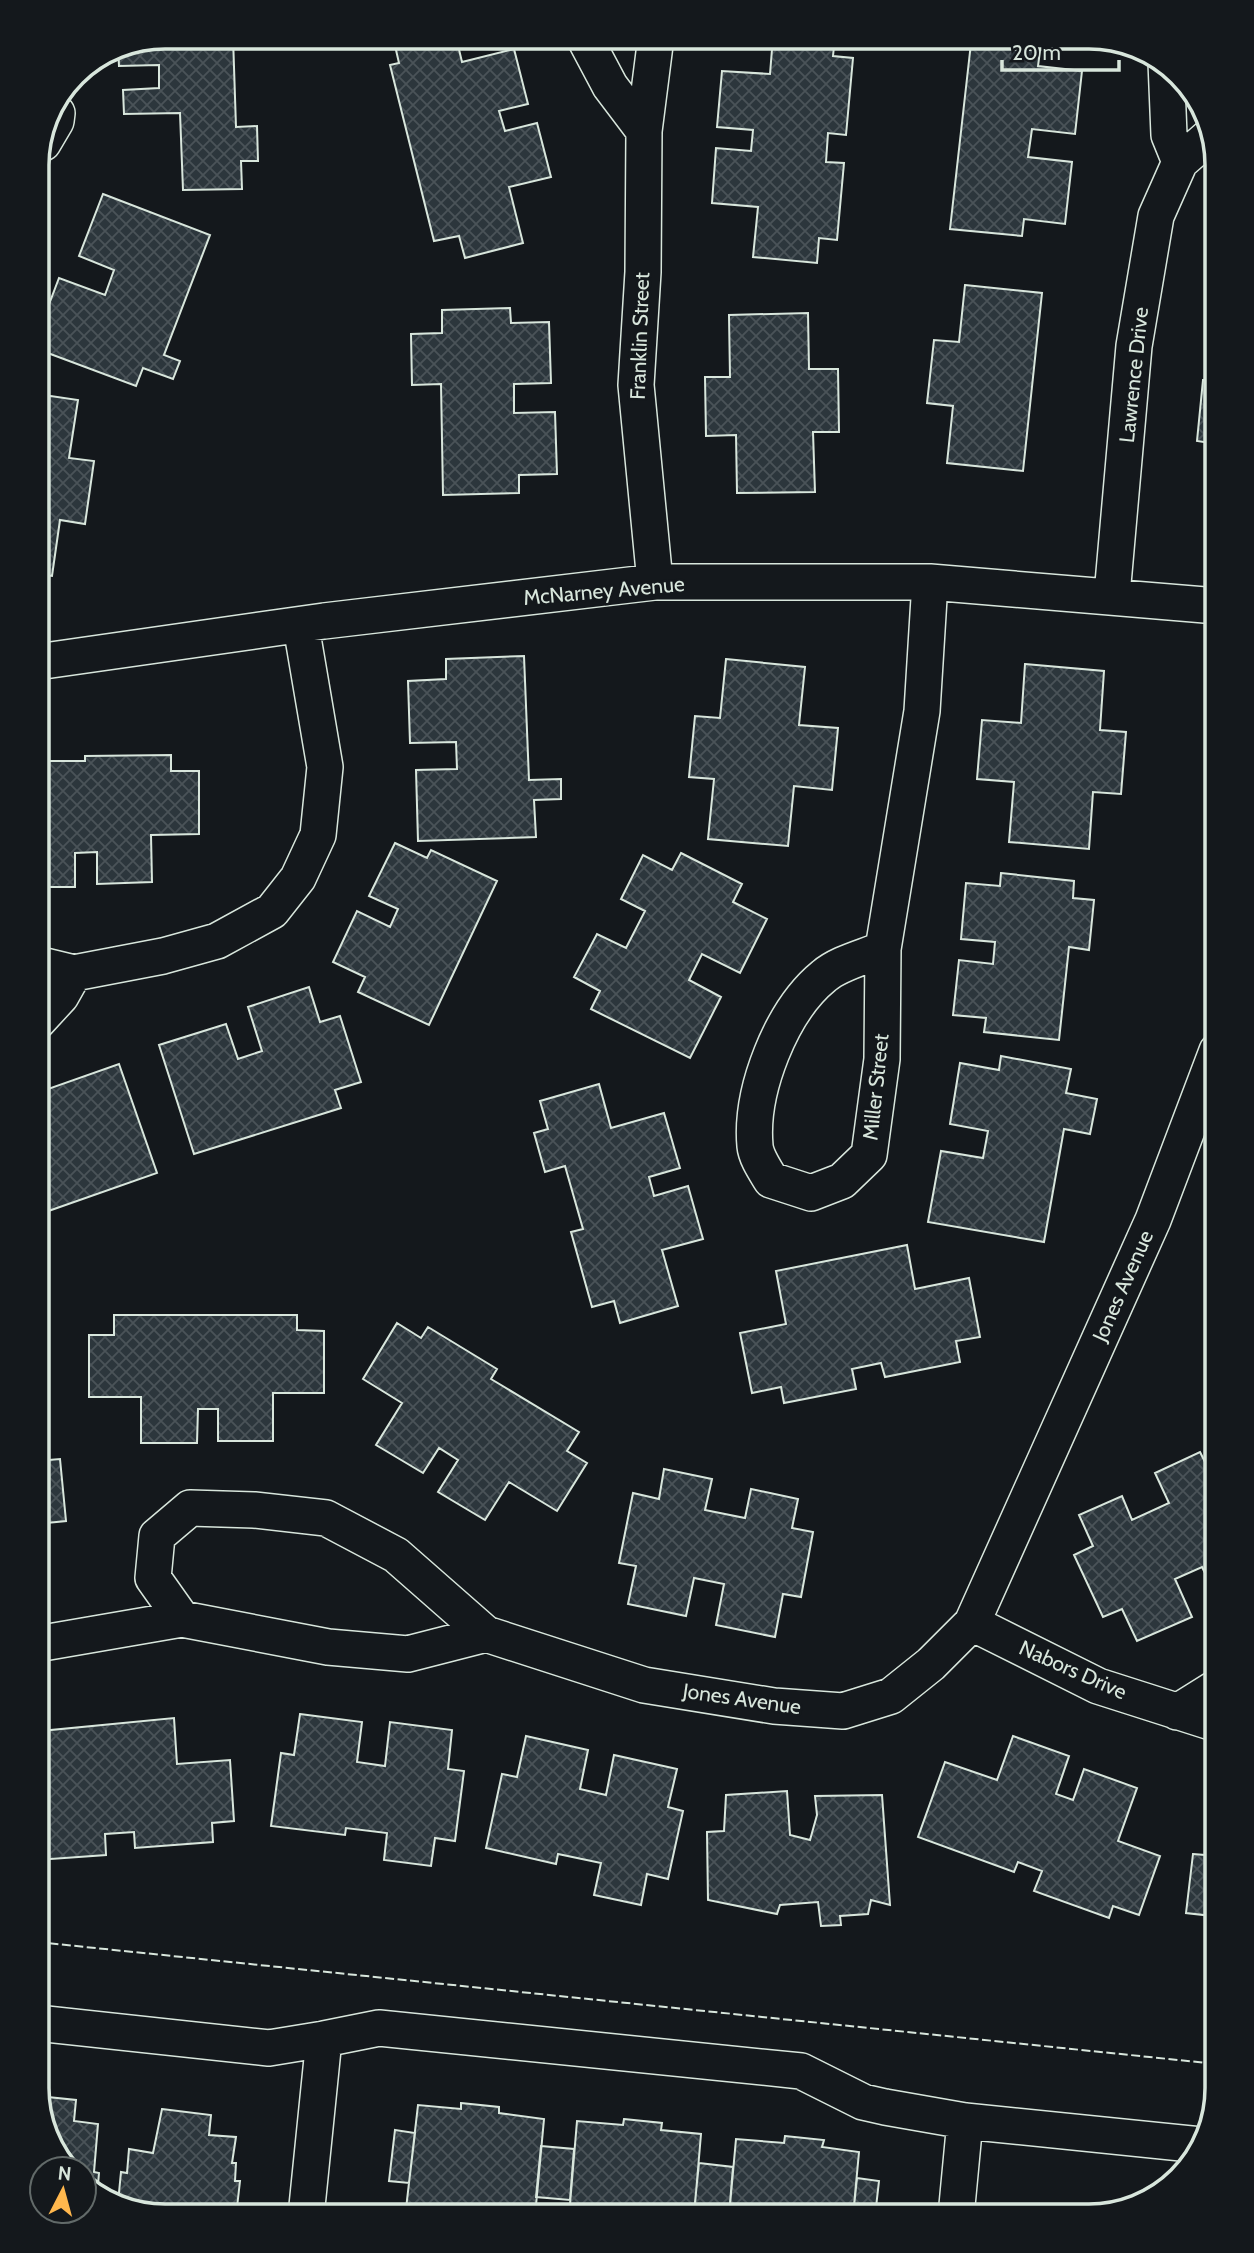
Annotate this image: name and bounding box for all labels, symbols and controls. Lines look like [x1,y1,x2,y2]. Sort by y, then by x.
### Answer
scale bar [1002,28,1119,72]
text: 20 m [1012,40,1061,65]
street label: Franklin Street [625,272,654,400]
street label: Lawrence Drive [1114,306,1153,444]
street label: McNarney Avenue [522,571,686,610]
street label: Miller Street [857,1032,894,1142]
street label: Jones Avenue [1086,1226,1158,1346]
street label: Nabors Drive [1016,1635,1131,1704]
street label: Jones Avenue [680,1678,803,1719]
north arrow [28,2155,98,2225]
text: N [57,2161,73,2186]

